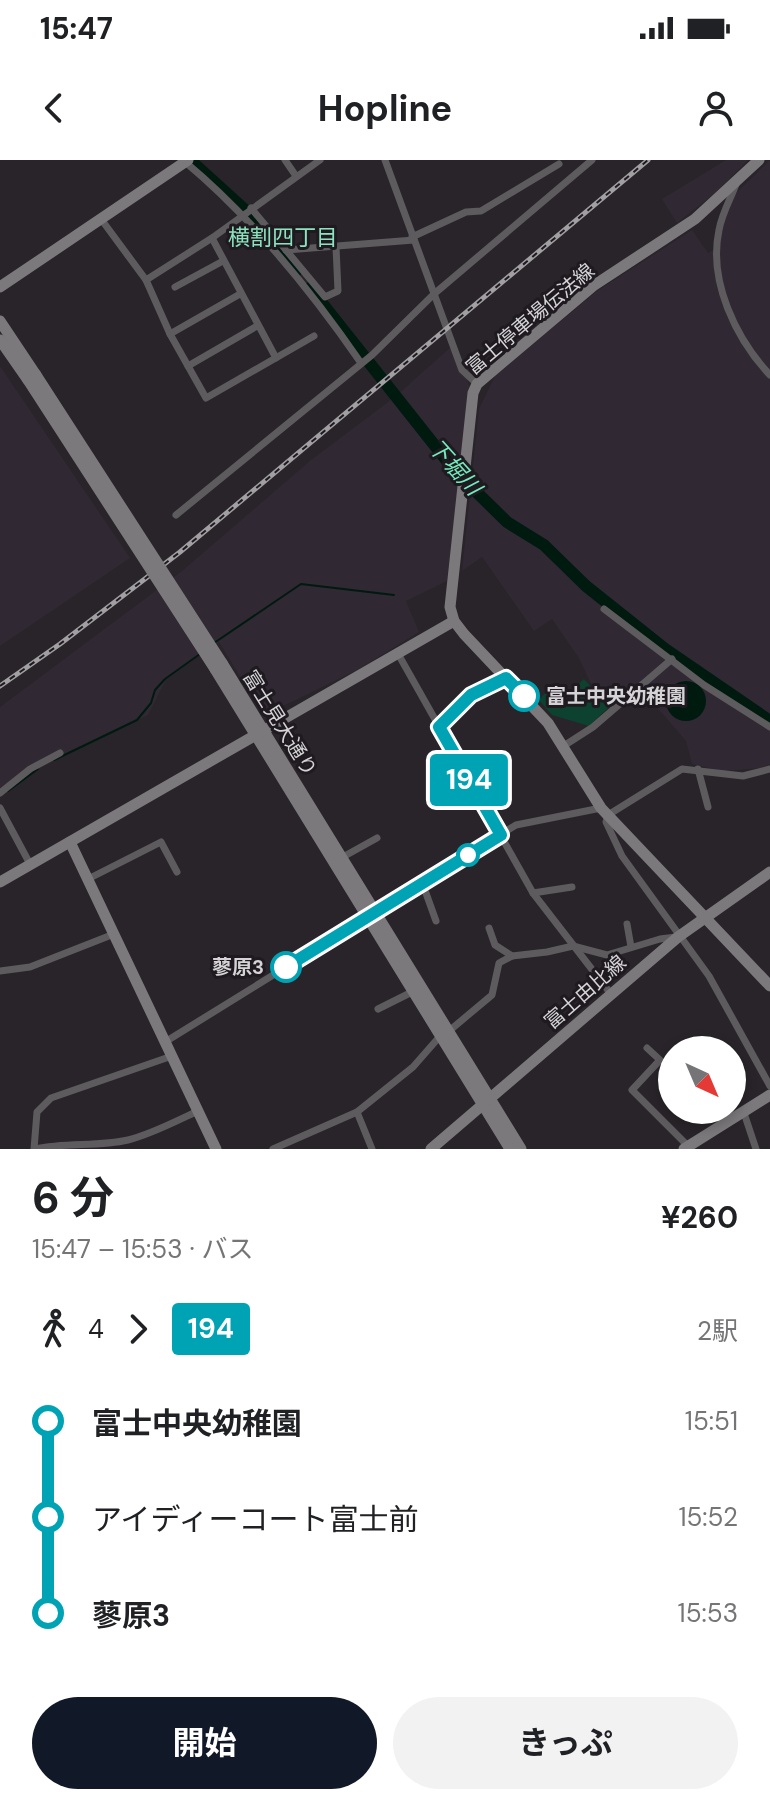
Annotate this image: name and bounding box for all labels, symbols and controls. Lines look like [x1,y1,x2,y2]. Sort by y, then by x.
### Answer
text: 15:47 [40,9,113,48]
text: Hopline [318,85,452,132]
icon: back [32,86,76,130]
icon: person [694,86,738,130]
district label: 横割四丁目 [228,223,338,252]
street label: 富士停車場伝法線 [460,258,600,380]
water label: 下堀川 [422,433,489,503]
street label: 富士見大通り [237,665,323,781]
marker: 富士中央幼稚園 [509,681,539,711]
place label: 富士中央幼稚園 [546,683,686,709]
line badge: 194 [423,754,515,806]
text: 194 [446,761,492,798]
unlabelled marker [457,844,479,866]
street label: 富士由比線 [539,949,631,1035]
marker: 蓼原3 [271,952,301,982]
place label: 蓼原3 [212,954,264,980]
north arrow [658,1036,746,1124]
map controls [658,1036,746,1124]
text: 6 分 [32,1169,114,1227]
text: ¥260 [661,1198,738,1237]
text: 15:47 – 15:53 · バス [32,1232,254,1266]
icon: walk [32,1307,76,1351]
icon: forward [116,1307,160,1351]
text: 194 [188,1310,234,1347]
text: 4 [88,1312,104,1346]
text: 2駅 [697,1314,738,1348]
text: 富士中央幼稚園 [92,1404,302,1443]
text: 15:51 [685,1404,738,1438]
text: アイディーコート富士前 [92,1500,418,1539]
text: 15:52 [678,1500,738,1534]
text: 蓼原3 [92,1596,170,1635]
text: 15:53 [678,1596,738,1630]
button: 開始 [32,1697,377,1789]
button: きっぷ [393,1697,738,1789]

